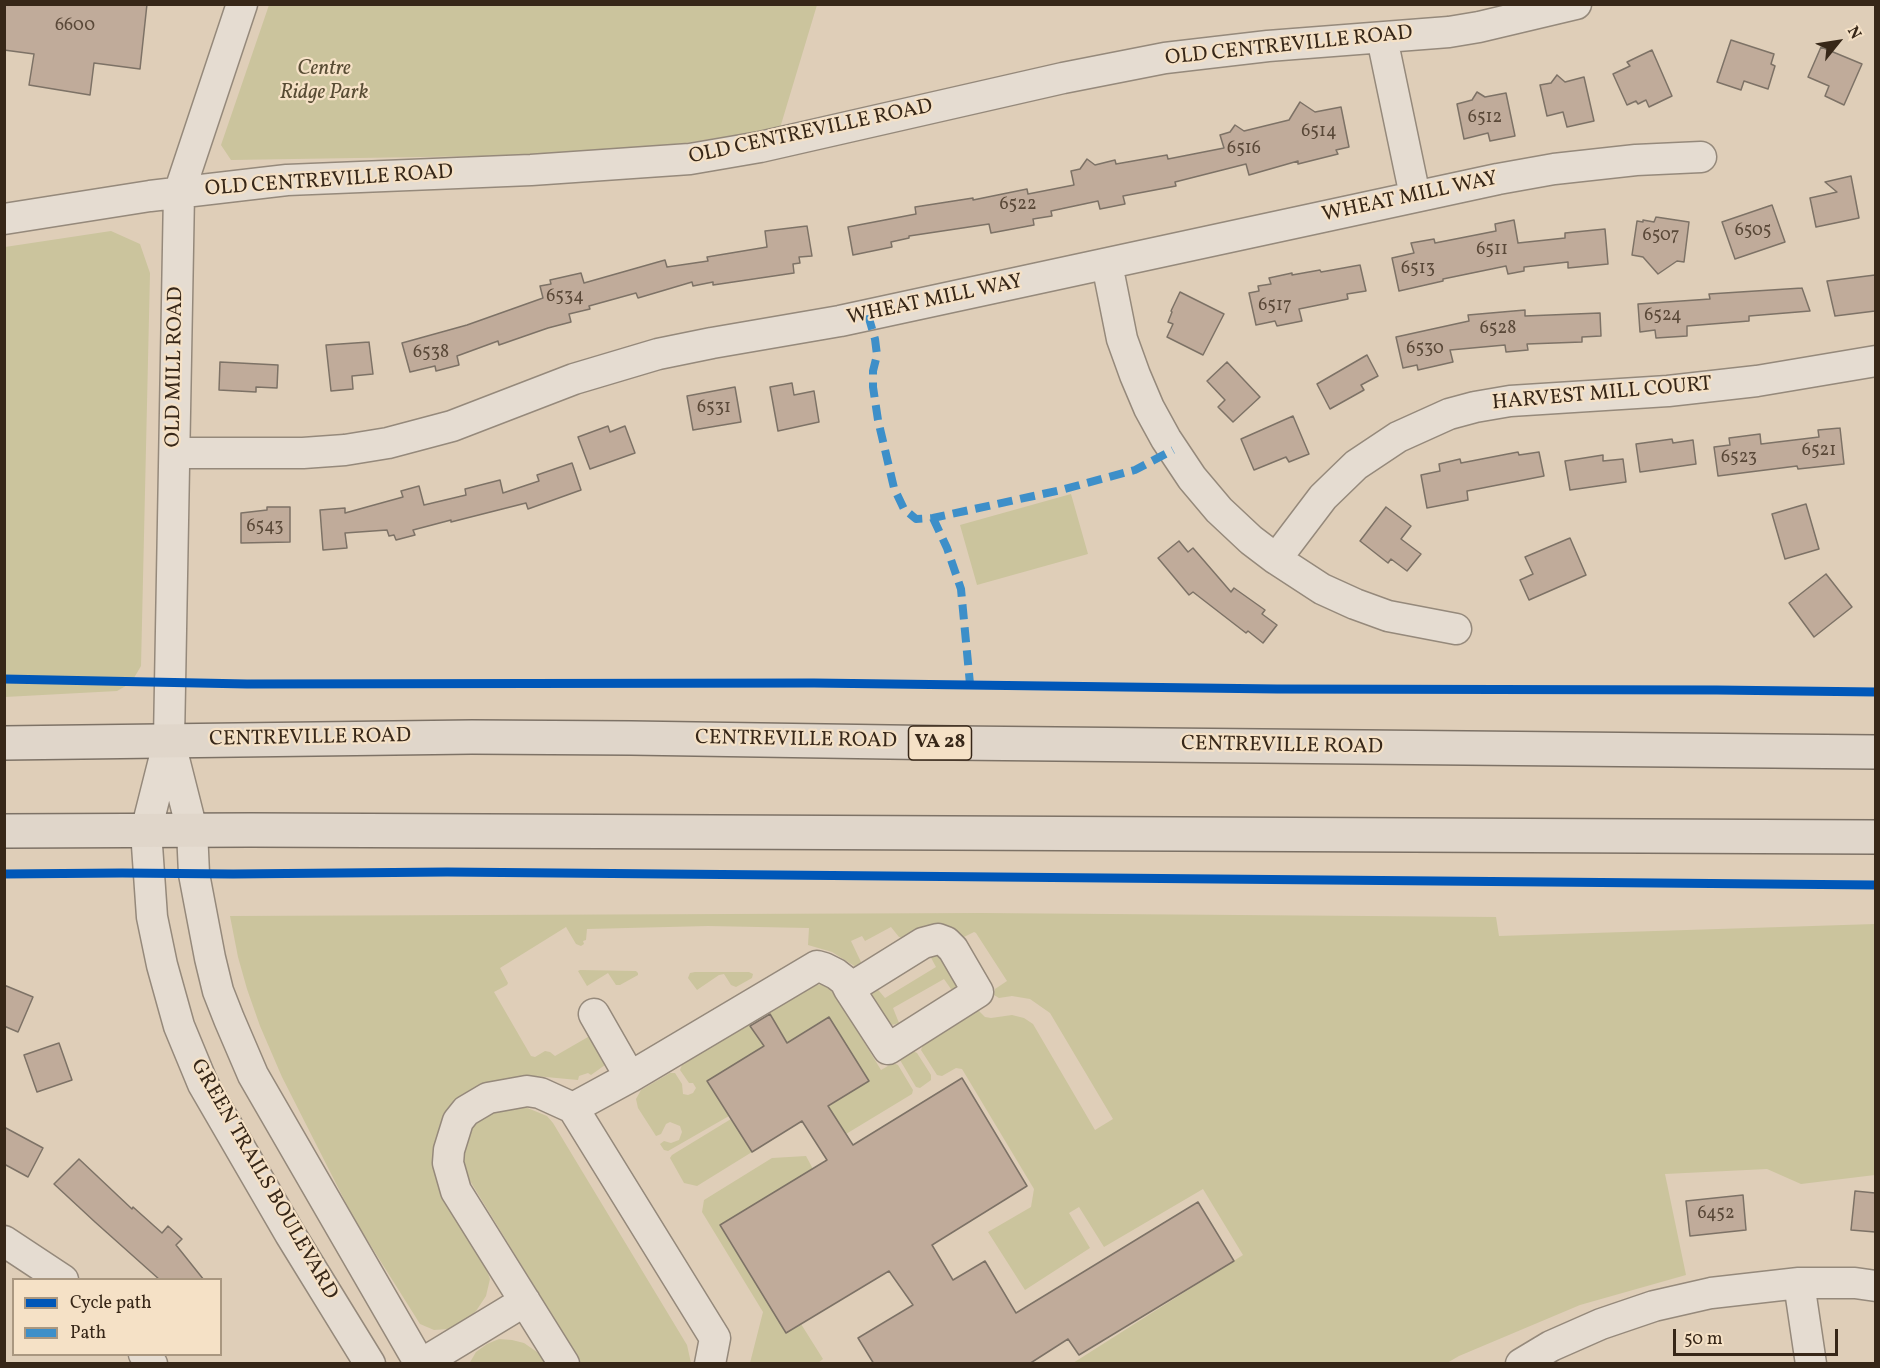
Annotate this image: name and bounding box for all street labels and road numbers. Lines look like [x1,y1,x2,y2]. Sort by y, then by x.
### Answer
street label: OLD CENTREVILLE ROAD [1164,21,1414,73]
street label: OLD CENTREVILLE ROAD [687,95,935,171]
street label: OLD CENTREVILLE ROAD [204,161,454,203]
street label: WHEAT MILL WAY [1320,167,1500,229]
street label: WHEAT MILL WAY [845,270,1025,332]
street label: OLD MILL ROAD [162,286,190,448]
street label: HARVEST MILL COURT [1491,373,1713,417]
street label: CENTREVILLE ROAD [209,725,411,753]
road number: VA 28 [908,726,972,760]
street label: CENTREVILLE ROAD [695,727,897,755]
street label: CENTREVILLE ROAD [1181,733,1383,761]
street label: GREEN TRAILS BOULEVARD [184,1055,342,1305]

